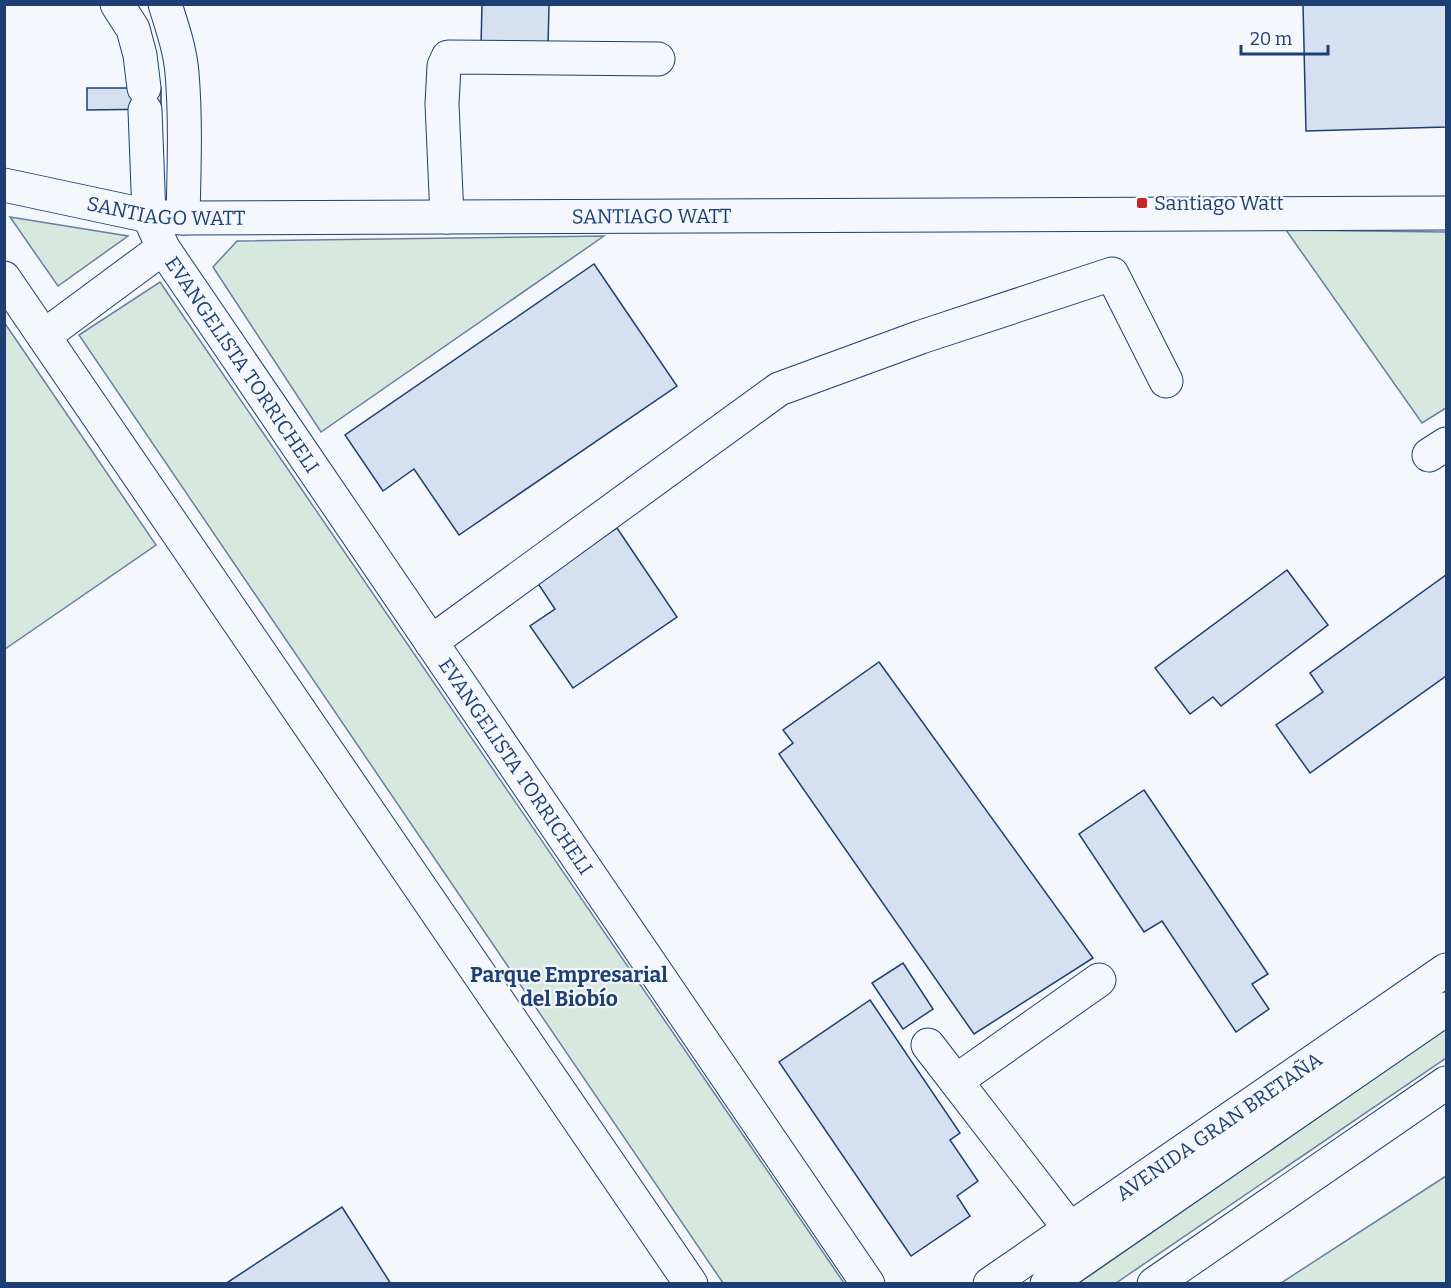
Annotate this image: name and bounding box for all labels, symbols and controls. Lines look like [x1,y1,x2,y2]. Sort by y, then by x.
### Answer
scale bar [1241,18,1328,56]
text: 20 m [1250,28,1292,50]
street label: SANTIAGO WATT [85,191,246,230]
place label: Santiago Watt [1154,191,1284,215]
marker: Santiago Watt [1135,196,1149,210]
street label: SANTIAGO WATT [572,204,732,228]
street label: EVANGELISTA TORRICHELI [160,252,324,477]
street label: EVANGELISTA TORRICHELI [434,654,598,879]
district label: Parque Empresarial del Biobío [470,962,668,1012]
street label: AVENIDA GRAN BRETAÑA [1112,1047,1327,1206]

